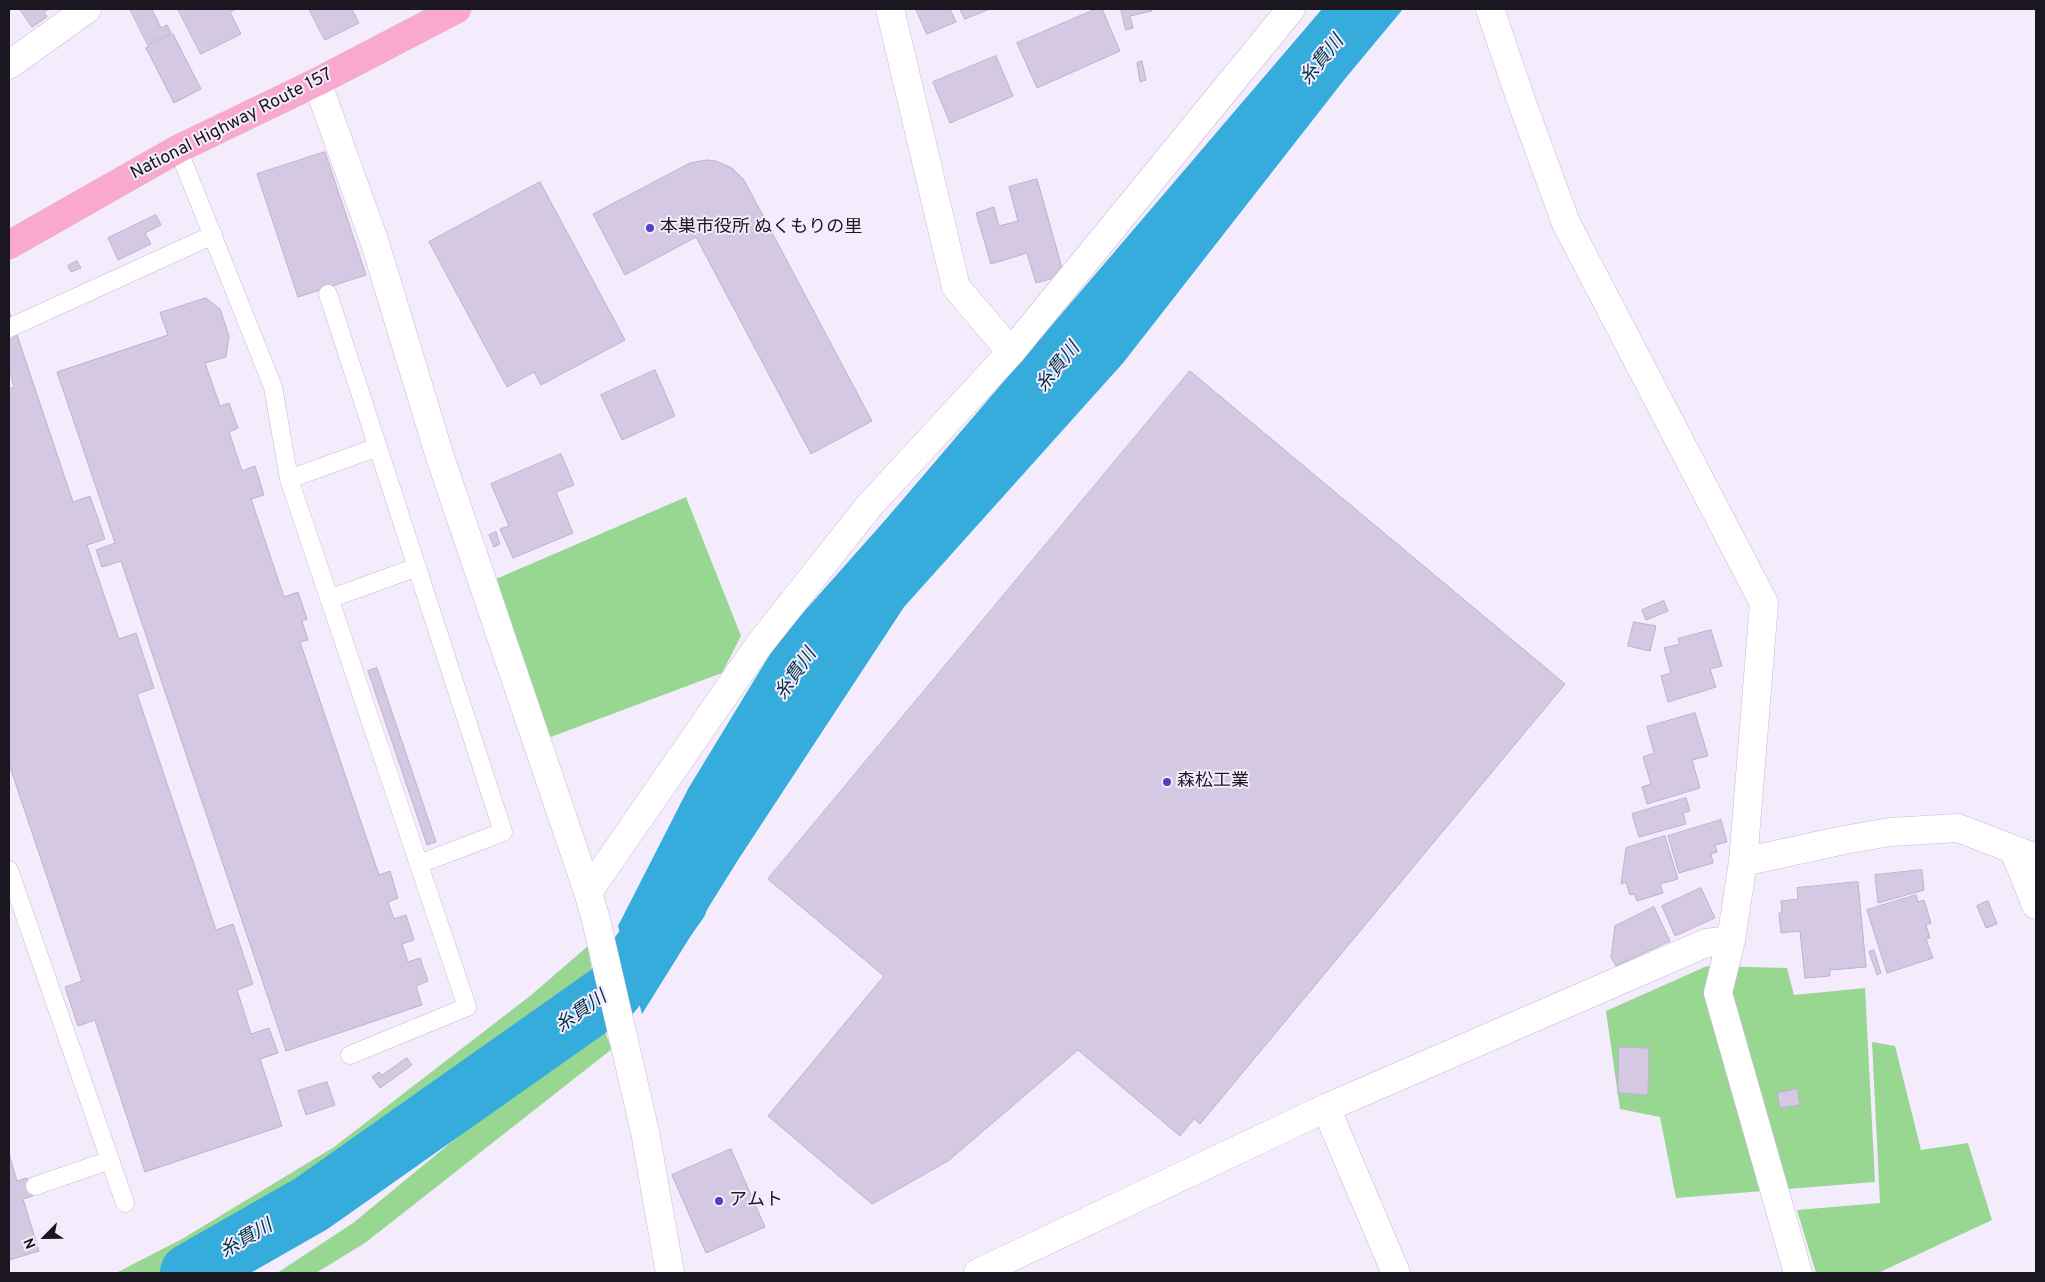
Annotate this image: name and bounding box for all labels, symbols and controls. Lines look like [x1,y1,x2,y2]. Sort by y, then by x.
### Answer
water label: 糸貫川 [1296,32,1350,90]
street label: National Highway Route 157 [128,65,336,185]
place label: 本巣市役所 ぬくもりの里 [660,217,862,239]
marker: 本巣市役所 ぬくもりの里 [644,222,656,234]
water label: 糸貫川 [1032,339,1086,397]
water label: 糸貫川 [771,645,823,705]
place label: 森松工業 [1177,771,1249,793]
marker: 森松工業 [1161,776,1173,788]
water label: 糸貫川 [552,987,612,1039]
place label: アムト [729,1190,783,1212]
marker: アムト [713,1195,725,1207]
north arrow [20,1212,70,1262]
water label: 糸貫川 [217,1216,277,1264]
text: N [21,1235,41,1251]

